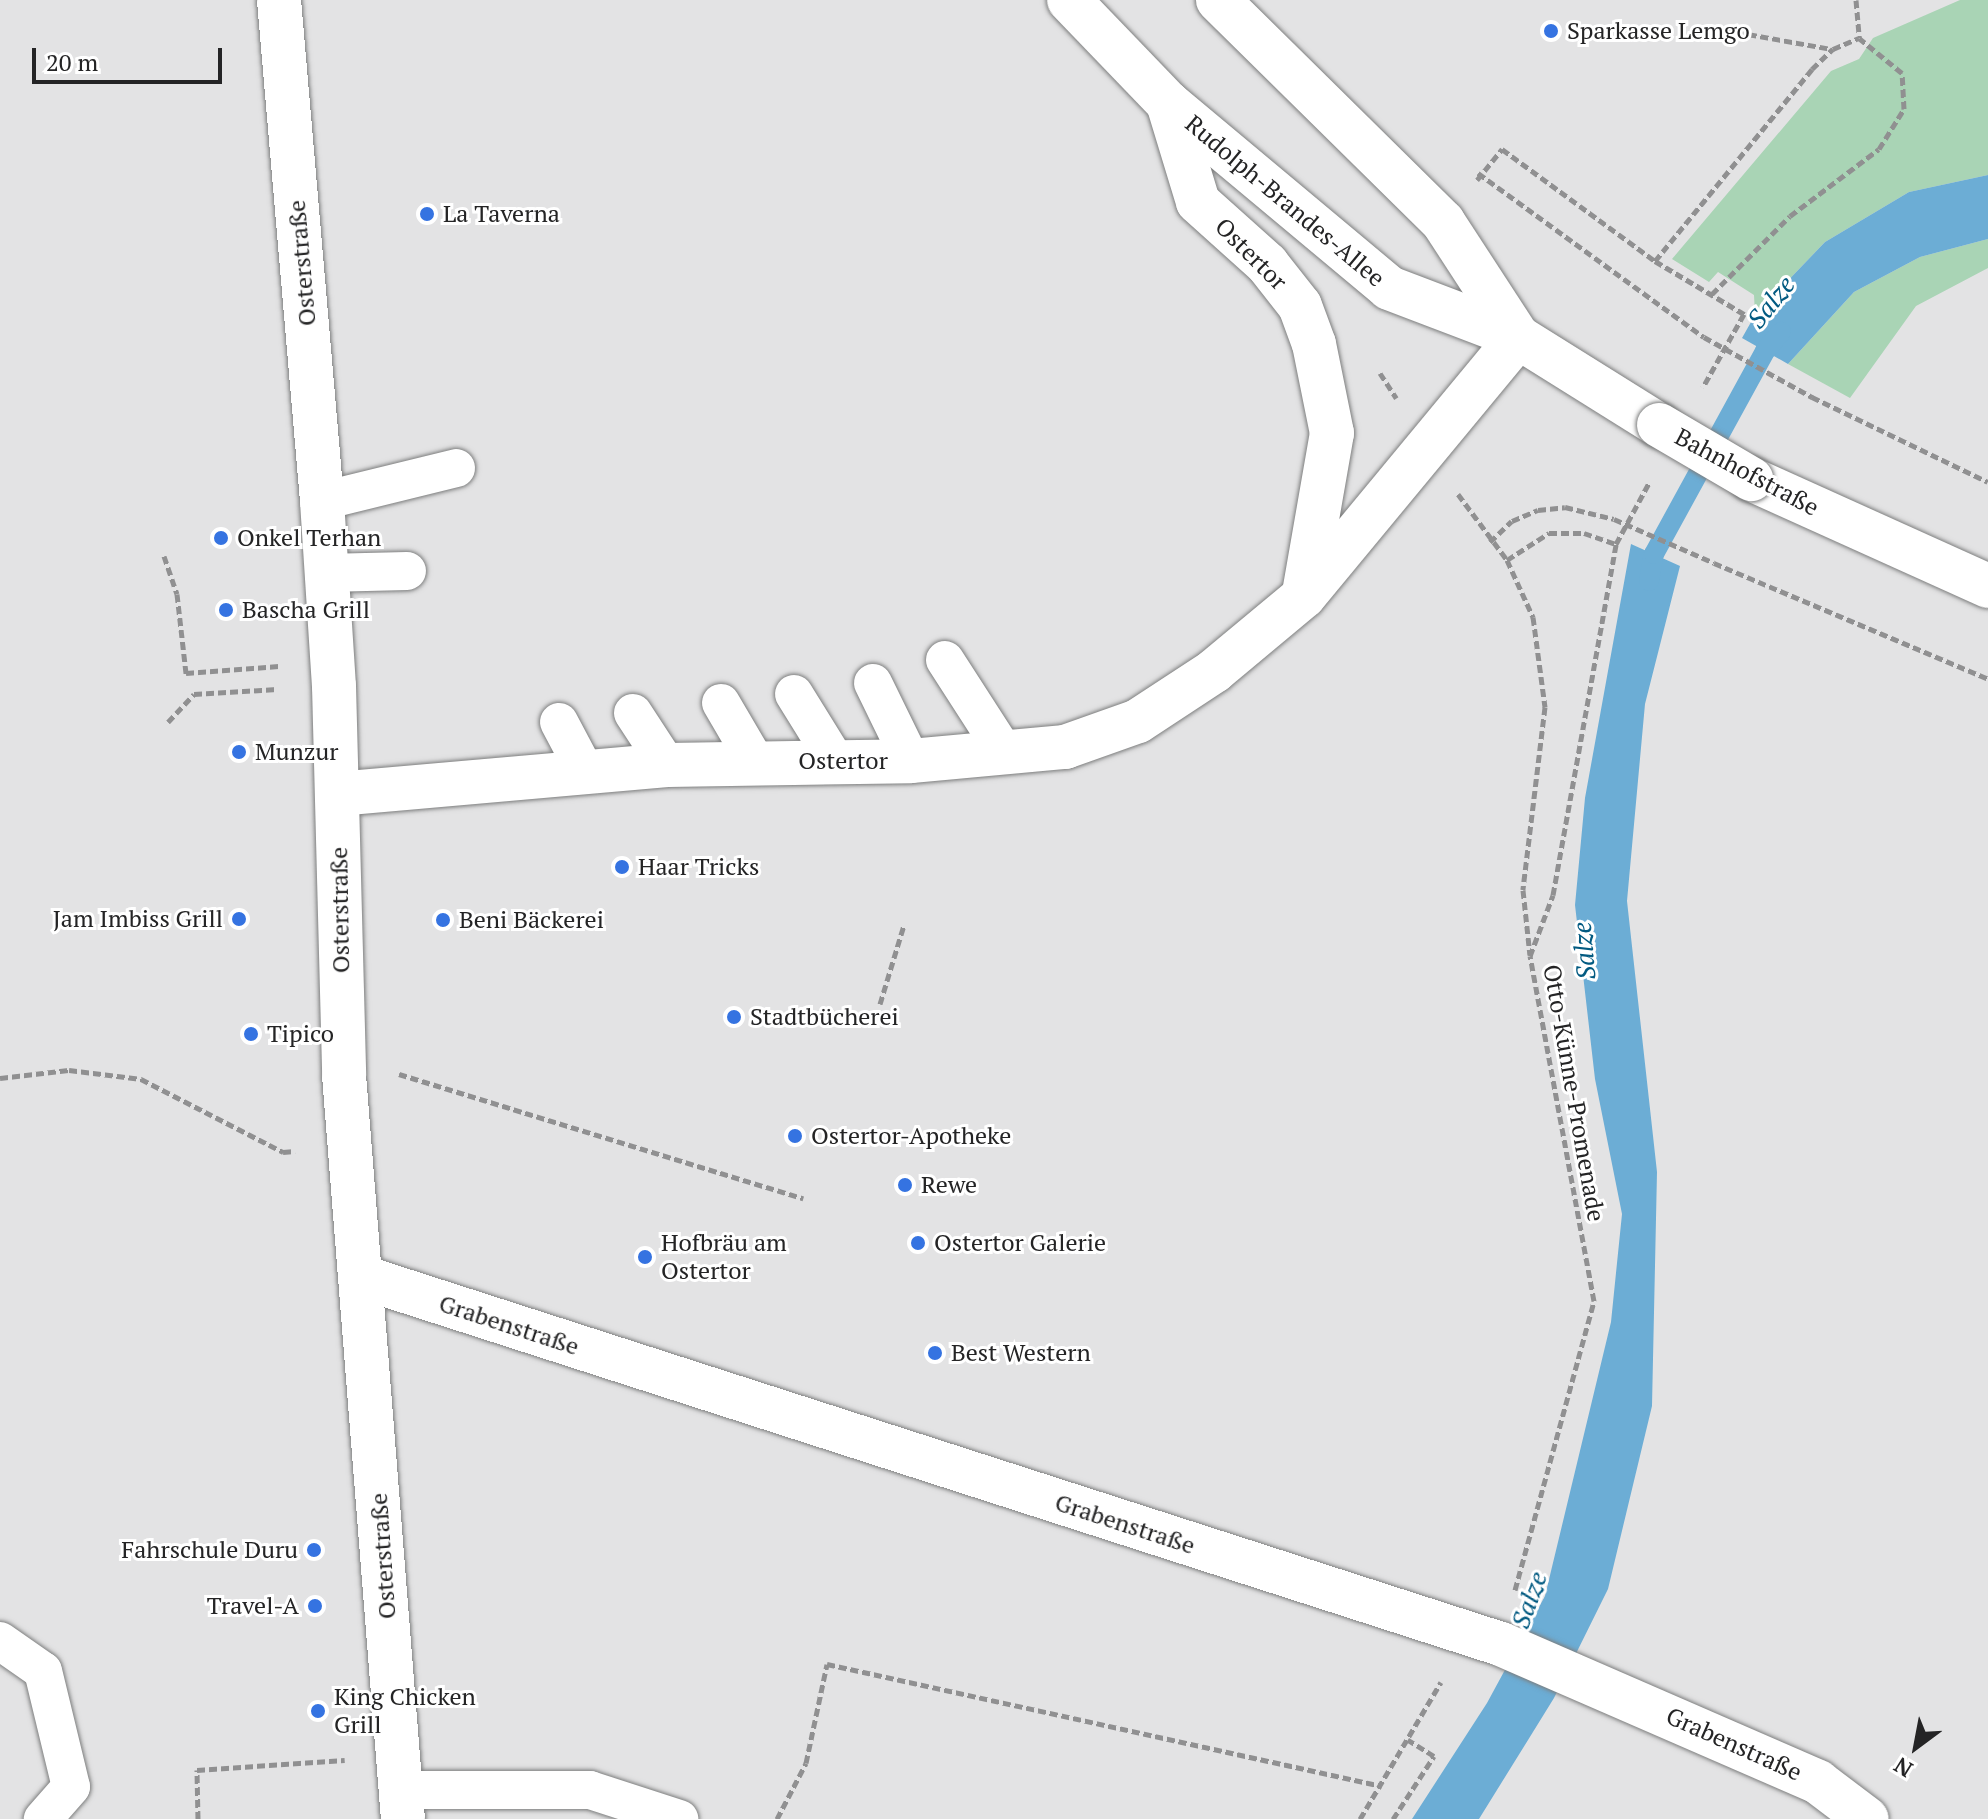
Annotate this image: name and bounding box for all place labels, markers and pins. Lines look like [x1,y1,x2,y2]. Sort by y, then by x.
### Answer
place label: Sparkasse Lemgo [1567,17,1750,45]
marker: Sparkasse Lemgo [1542,22,1560,40]
place label: La Taverna [443,200,560,228]
marker: La Taverna [418,205,436,223]
place label: Onkel Terhan [237,524,381,552]
marker: Onkel Terhan [212,529,230,547]
place label: Bascha Grill [242,596,370,624]
marker: Bascha Grill [217,601,235,619]
place label: Munzur [255,738,339,766]
marker: Munzur [230,743,248,761]
place label: Haar Tricks [638,853,759,881]
marker: Haar Tricks [613,858,631,876]
place label: Jam Imbiss Grill [53,905,223,933]
place label: Beni Bäckerei [459,906,604,934]
marker: Jam Imbiss Grill [230,910,248,928]
marker: Beni Bäckerei [434,911,452,929]
place label: Stadtbücherei [750,1003,899,1031]
marker: Stadtbücherei [725,1008,743,1026]
place label: Tipico [267,1020,334,1048]
marker: Tipico [242,1025,260,1043]
place label: Ostertor-Apotheke [811,1122,1011,1150]
marker: Ostertor-Apotheke [786,1127,804,1145]
place label: Rewe [921,1171,977,1199]
marker: Rewe [896,1176,914,1194]
place label: Hofbräu am Ostertor [661,1229,787,1285]
place label: Ostertor Galerie [934,1229,1106,1257]
marker: Ostertor Galerie [909,1234,927,1252]
marker: Hofbräu am Ostertor [636,1248,654,1266]
place label: Best Western [951,1339,1091,1367]
marker: Best Western [926,1344,944,1362]
place label: Fahrschule Duru [121,1536,298,1564]
marker: Fahrschule Duru [305,1541,323,1559]
place label: Travel-A [207,1592,299,1620]
marker: Travel-A [306,1597,324,1615]
place label: King Chicken Grill [334,1683,476,1739]
marker: King Chicken Grill [309,1702,327,1720]

